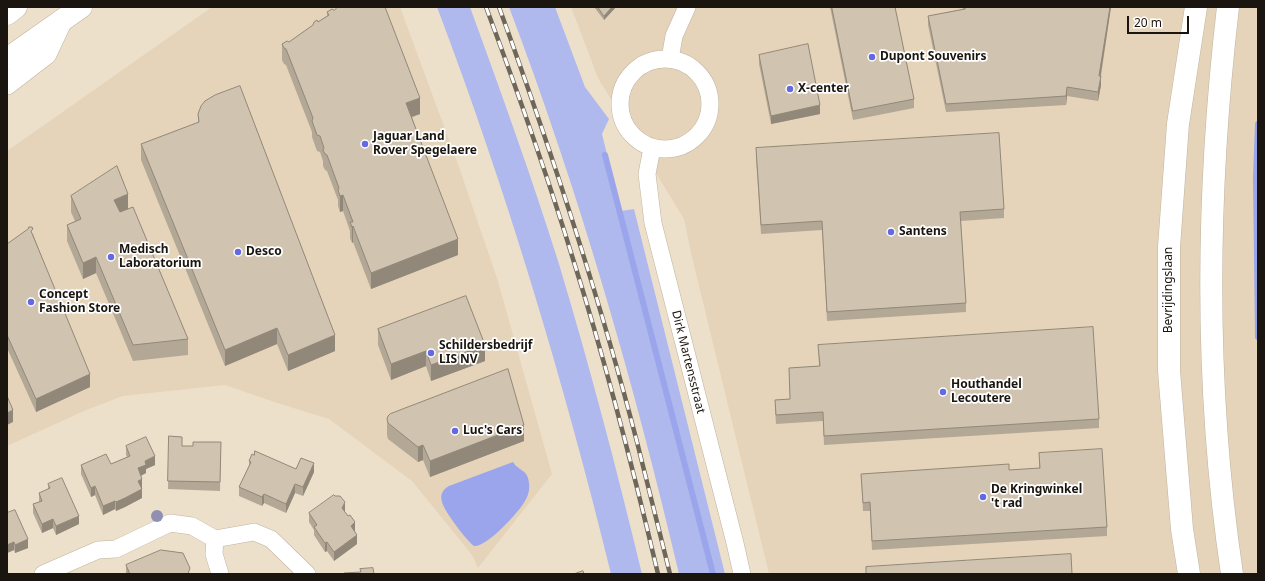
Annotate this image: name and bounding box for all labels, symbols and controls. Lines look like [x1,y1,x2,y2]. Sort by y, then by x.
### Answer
scale bar [1129,8,1191,34]
text: 20 m [1134,14,1162,31]
place label: Dupont Souvenirs [880,50,986,64]
marker: Dupont Souvenirs [867,52,877,62]
place label: X-center [798,82,849,96]
marker: X-center [785,84,795,94]
place label: Jaguar Land Rover Spegelaere [373,130,477,158]
marker: Jaguar Land Rover Spegelaere [360,139,370,149]
place label: Santens [899,225,947,239]
marker: Santens [886,227,896,237]
place label: Medisch Laboratorium [119,243,201,271]
place label: Desco [246,245,282,259]
marker: Desco [233,247,243,257]
street label: Bevrijdingslaan [1162,247,1176,333]
marker: Medisch Laboratorium [106,252,116,262]
place label: Concept Fashion Store [39,288,120,316]
marker: Concept Fashion Store [26,297,36,307]
street label: Dirk Martensstraat [668,309,708,415]
place label: Schildersbedrijf LIS NV [439,339,532,367]
marker: Schildersbedrijf LIS NV [426,348,436,358]
place label: Houthandel Lecoutere [951,378,1022,406]
marker: Houthandel Lecoutere [938,387,948,397]
place label: Luc's Cars [463,424,522,438]
marker: Luc's Cars [450,426,460,436]
place label: De Kringwinkel 't rad [991,483,1082,511]
marker: De Kringwinkel 't rad [978,492,988,502]

